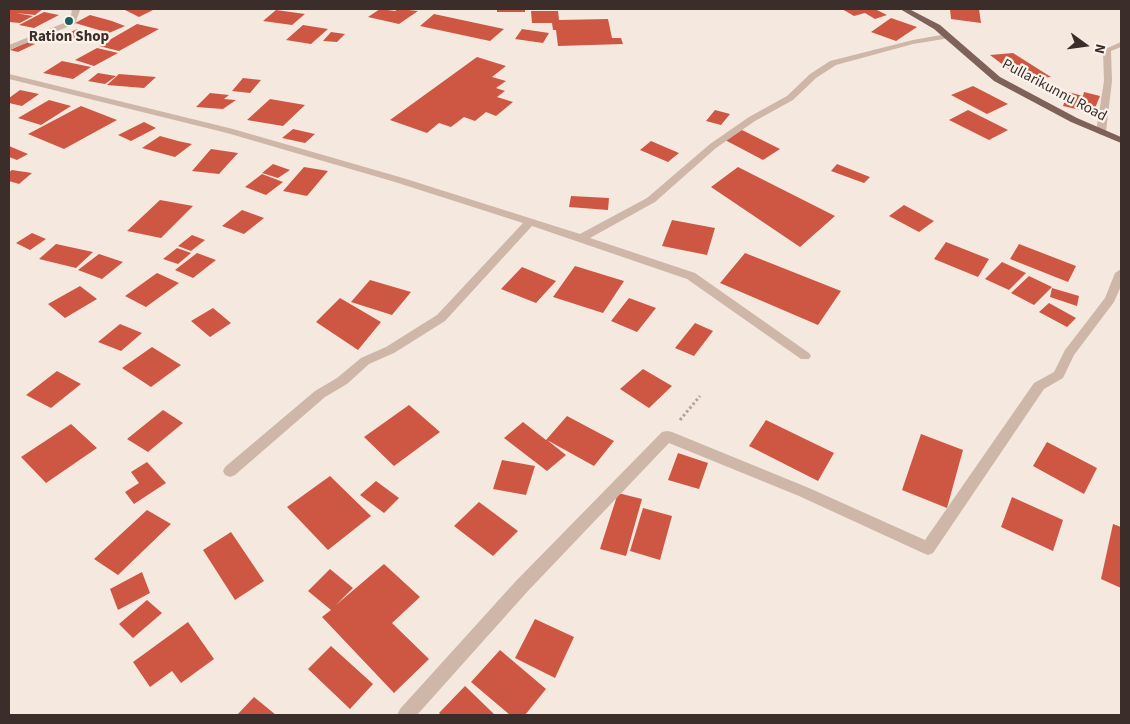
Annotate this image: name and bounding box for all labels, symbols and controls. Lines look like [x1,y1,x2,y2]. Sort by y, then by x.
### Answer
marker: Ration Shop [63,15,75,27]
north arrow [1060,20,1110,70]
place label: Ration Shop [29,29,109,47]
text: N [1089,42,1110,56]
street label: Pullarikunnu Road [999,56,1109,126]

